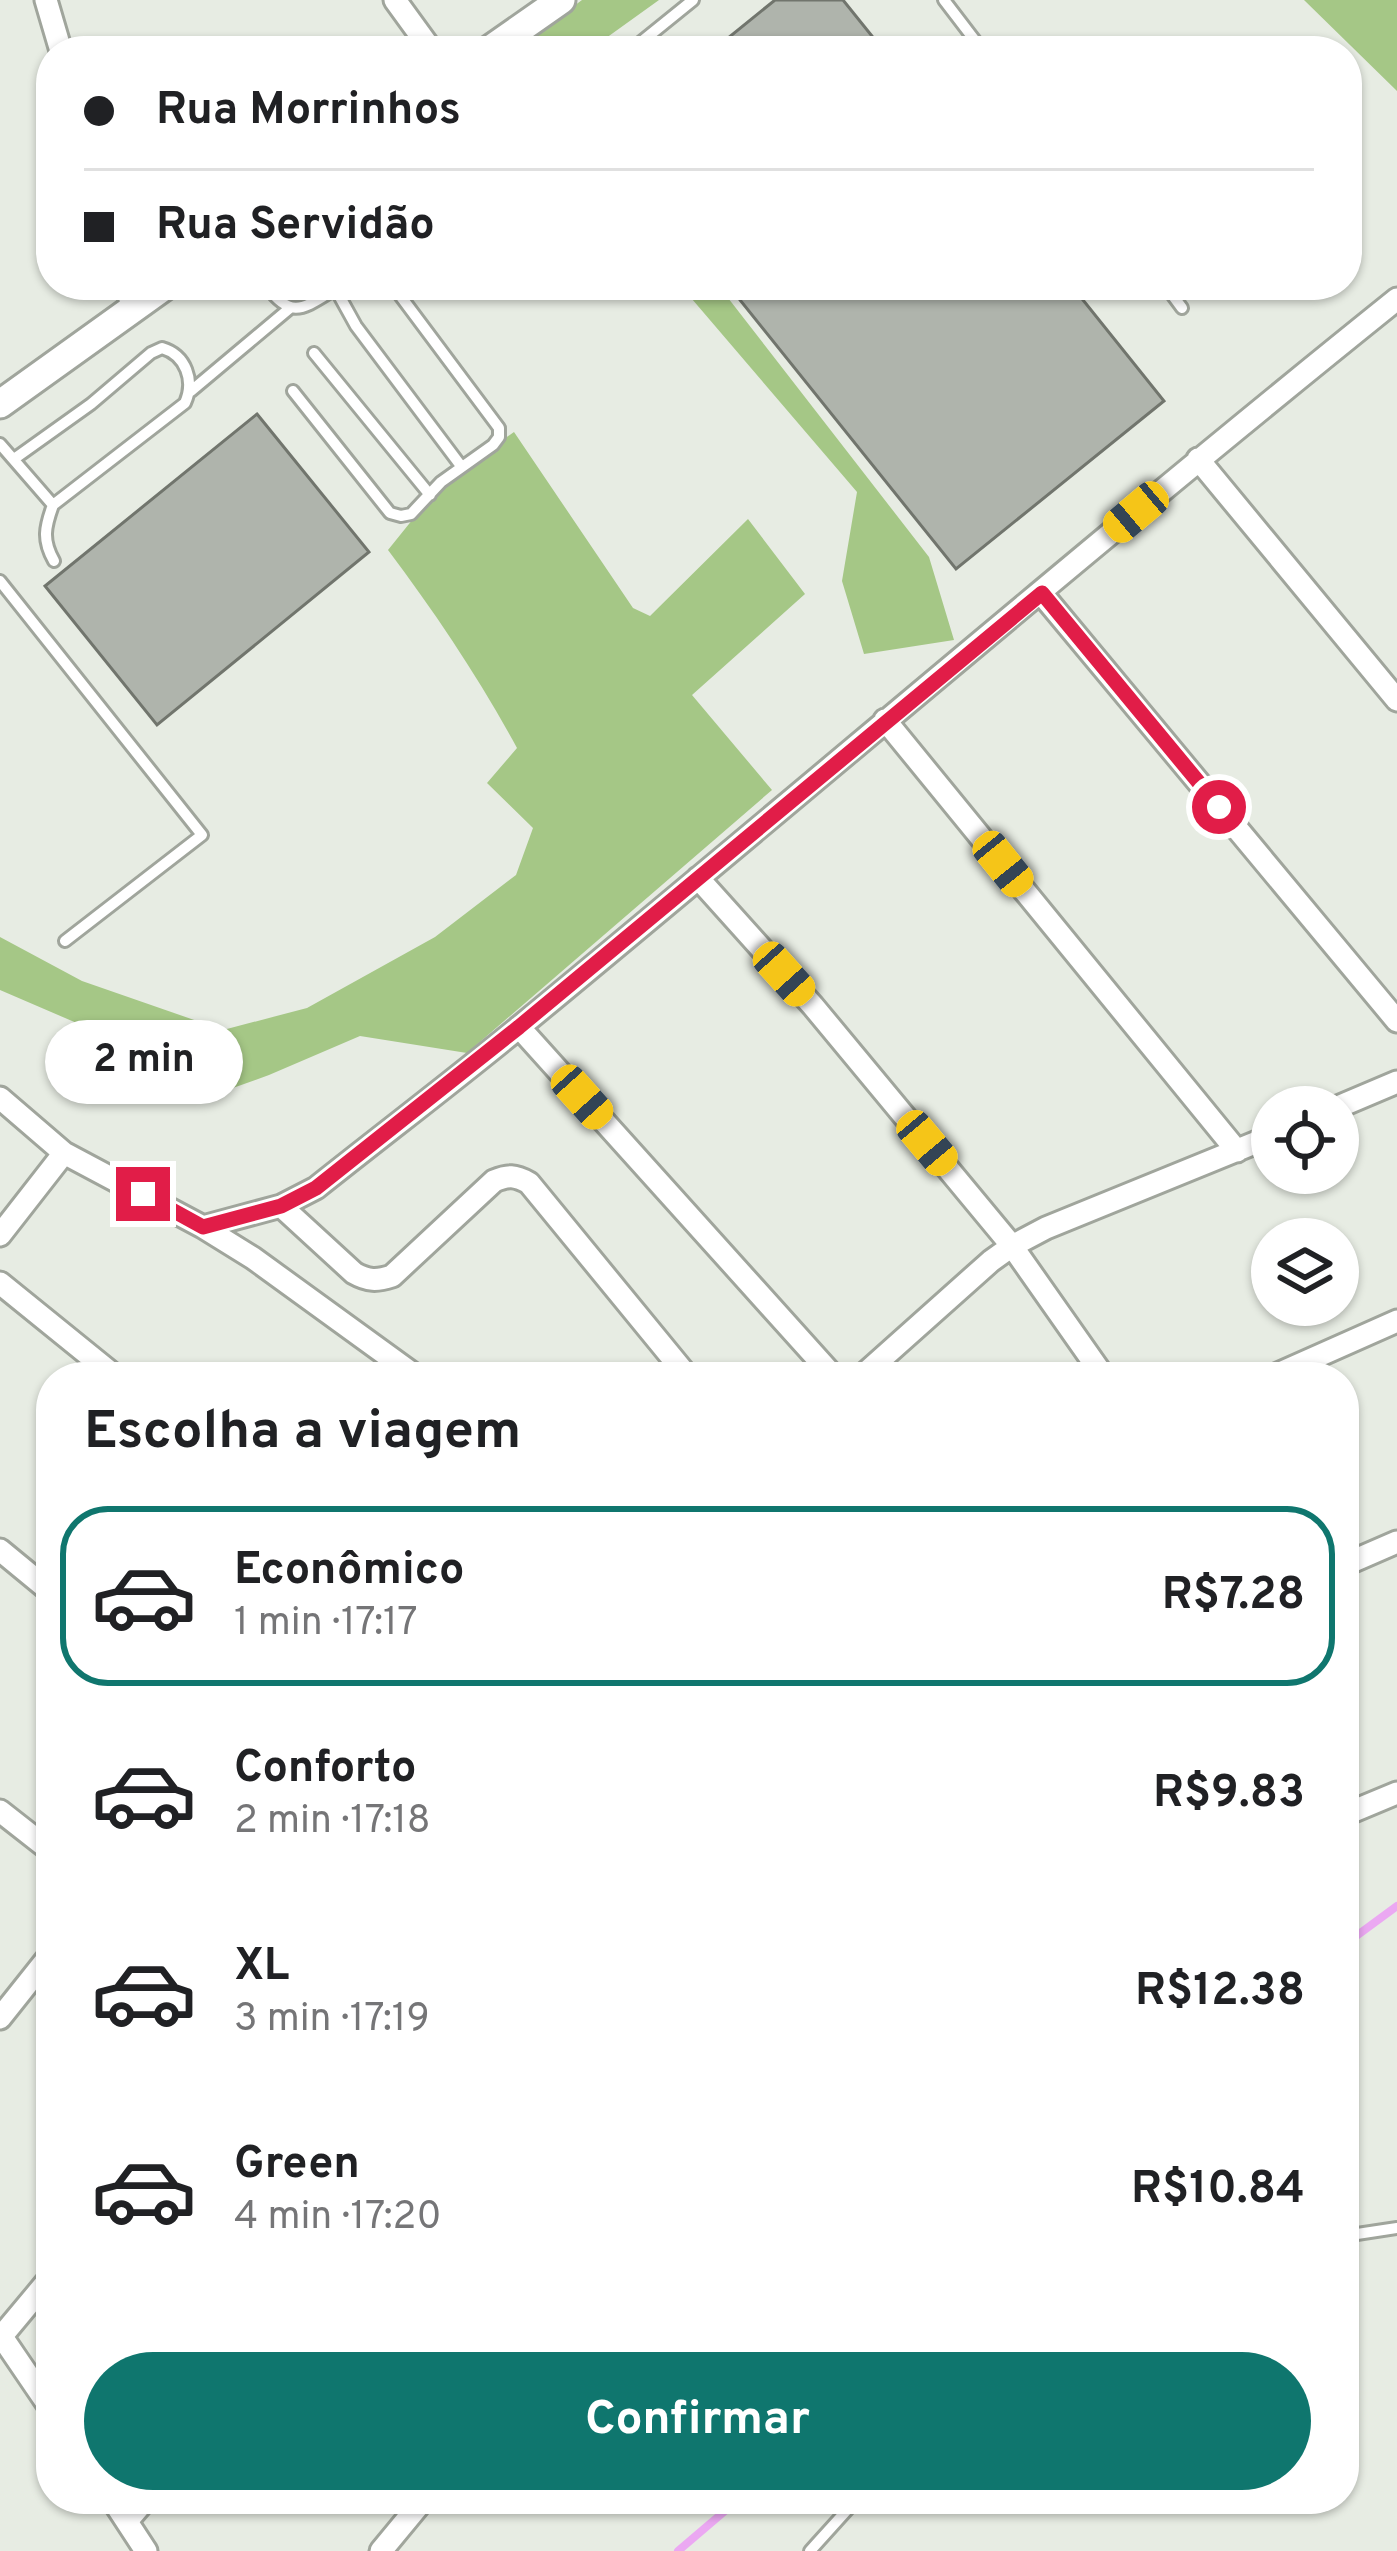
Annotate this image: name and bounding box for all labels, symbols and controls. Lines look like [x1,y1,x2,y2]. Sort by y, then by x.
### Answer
text: Rua Morrinhos [156,83,461,140]
text: Rua Servidão [156,198,435,255]
car [1097,475,1175,549]
route start [1192,780,1246,834]
car [966,825,1040,903]
car [747,935,821,1013]
callout: 2 min [44,1020,242,1104]
text: 2 min [93,1037,195,1086]
car [545,1058,619,1136]
map controls [1251,1086,1359,1326]
button: locate [1251,1086,1359,1194]
car [890,1104,964,1182]
route end [116,1167,170,1221]
button: layers [1251,1218,1359,1326]
text: Escolha a viagem [84,1399,521,1468]
icon: car [90,1542,198,1650]
text: Econômico [234,1543,464,1600]
text: R$7.28 [1162,1568,1305,1625]
text: 1 min · 17:17 [234,1600,418,1649]
icon: car [90,1740,198,1848]
text: Conforto [234,1741,417,1798]
text: R$9.83 [1153,1766,1305,1823]
text: 2 min · 17:18 [234,1798,431,1847]
icon: car [90,1938,198,2046]
text: XL [234,1939,289,1996]
text: R$12.38 [1135,1964,1305,2021]
text: 3 min · 17:19 [234,1996,430,2045]
icon: car [90,2136,198,2244]
text: Green [234,2137,360,2194]
text: R$10.84 [1131,2162,1305,2219]
text: 4 min · 17:20 [234,2194,441,2243]
button: Confirmar [84,2352,1311,2490]

